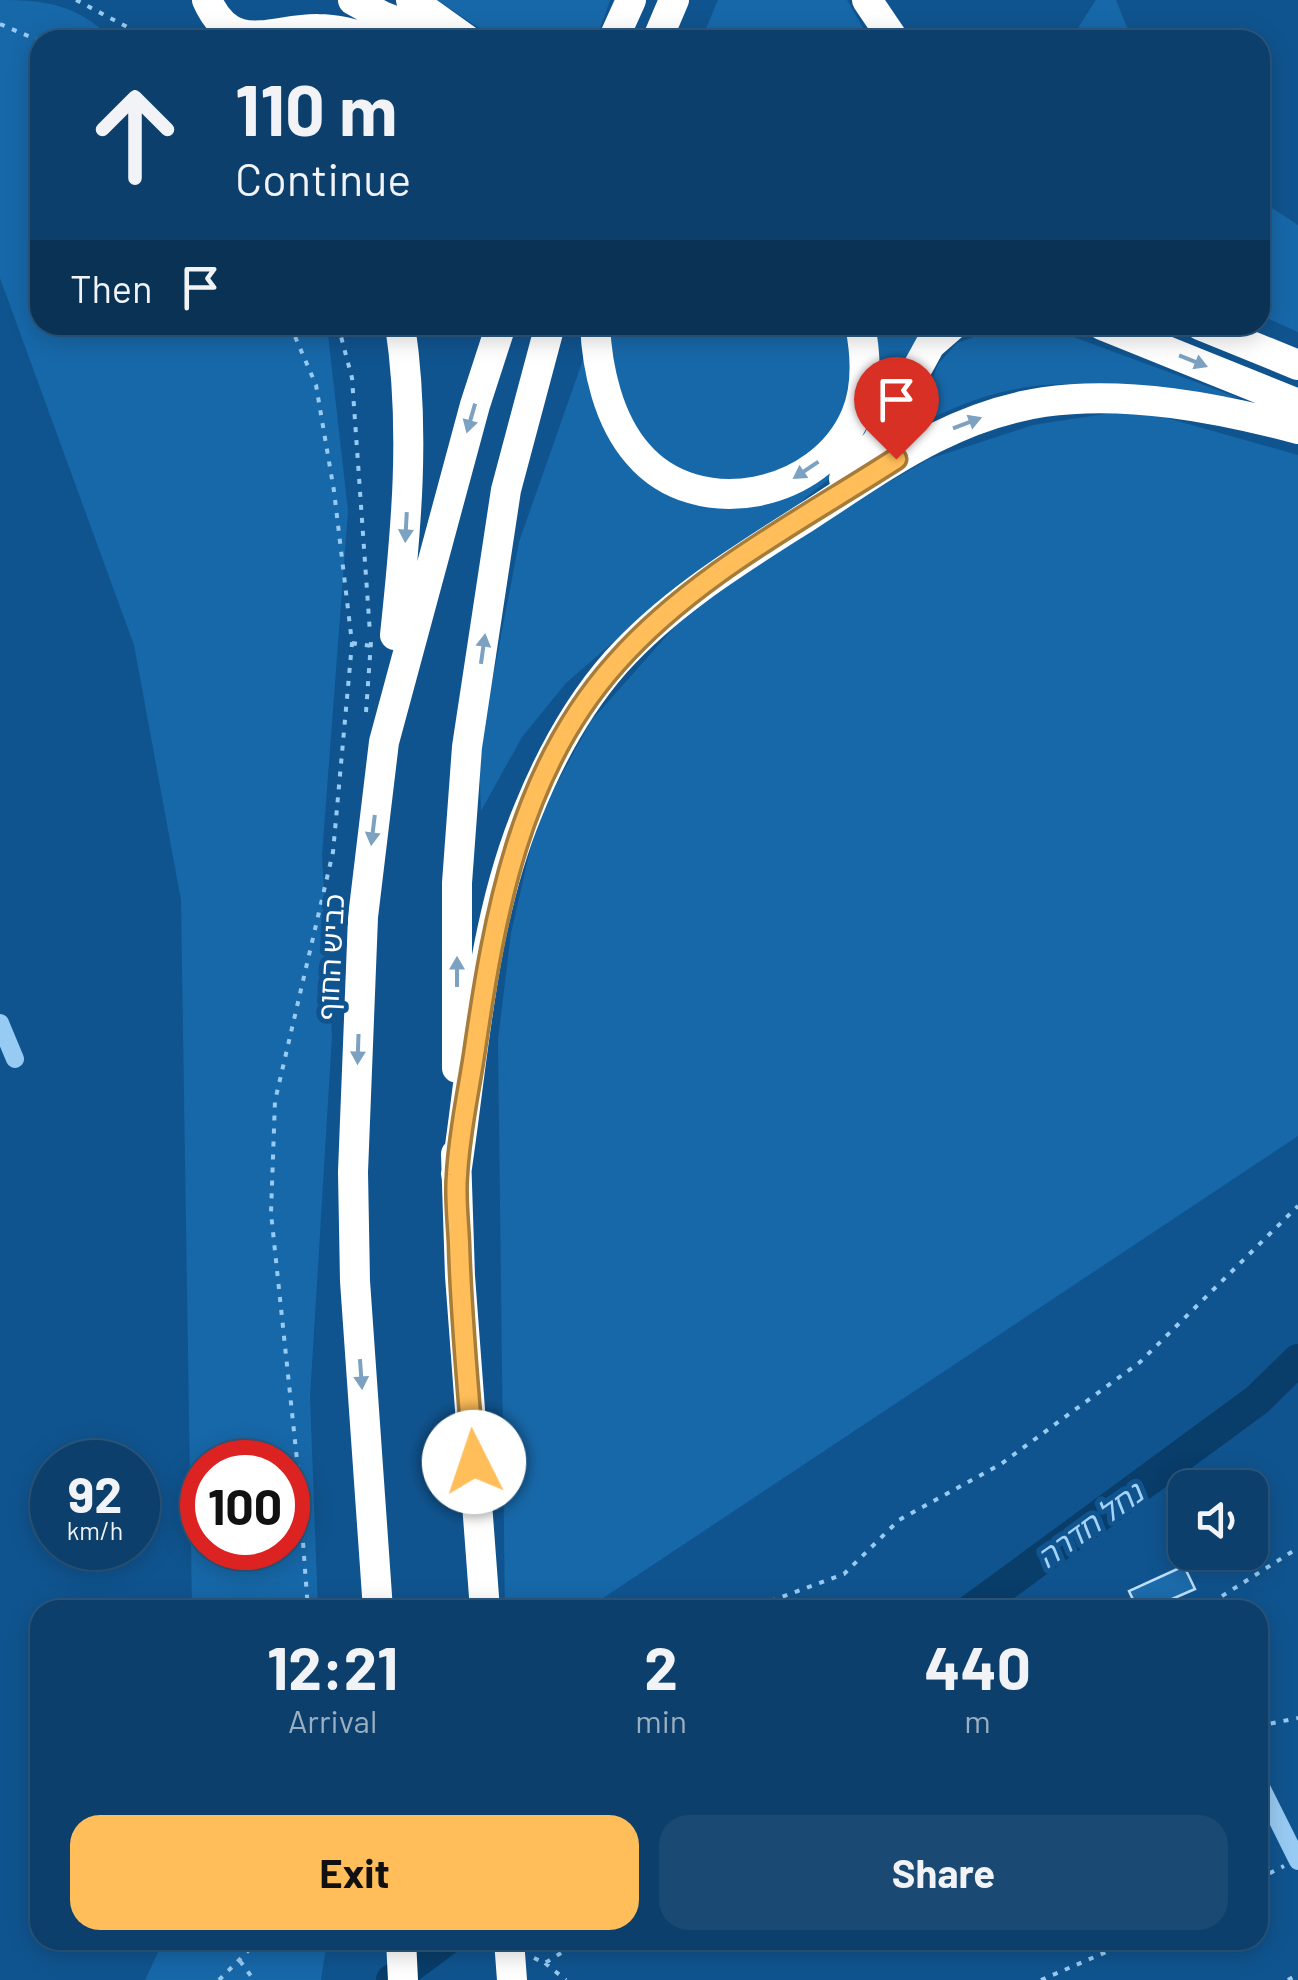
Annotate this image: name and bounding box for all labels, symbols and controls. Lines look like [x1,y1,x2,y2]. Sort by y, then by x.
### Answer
text: 110 m [235,66,397,150]
icon: ahead [70,70,200,200]
text: Continue [235,151,411,205]
icon: arrive [173,260,228,315]
text: Then [70,265,153,311]
one-way arrow [1178,354,1208,370]
pin [854,357,939,460]
icon: arrive [869,372,924,427]
one-way arrow [463,403,479,434]
one-way arrow [953,414,983,430]
one-way arrow [792,460,819,479]
one-way arrow [398,511,414,543]
one-way arrow [475,632,491,664]
one-way arrow [365,814,381,846]
street label: כביש החוף [310,893,350,1021]
one-way arrow [449,955,465,987]
one-way arrow [350,1034,366,1066]
one-way arrow [353,1358,369,1390]
position arrow [422,1410,526,1514]
speed limit sign: 100 [180,1440,310,1570]
text: 92 [68,1463,122,1523]
map controls [1168,1470,1268,1570]
button: sound [1168,1470,1268,1570]
water label: נחל חדרה [1029,1472,1151,1574]
text: km/h [67,1515,123,1545]
text: 12:21 [267,1630,398,1702]
text: 2 [644,1630,678,1702]
text: 440 [924,1630,1031,1702]
text: Arrival [288,1701,377,1739]
text: min [635,1701,687,1739]
text: m [964,1701,991,1739]
button: Exit [70,1815,639,1930]
button: Share [659,1815,1228,1930]

